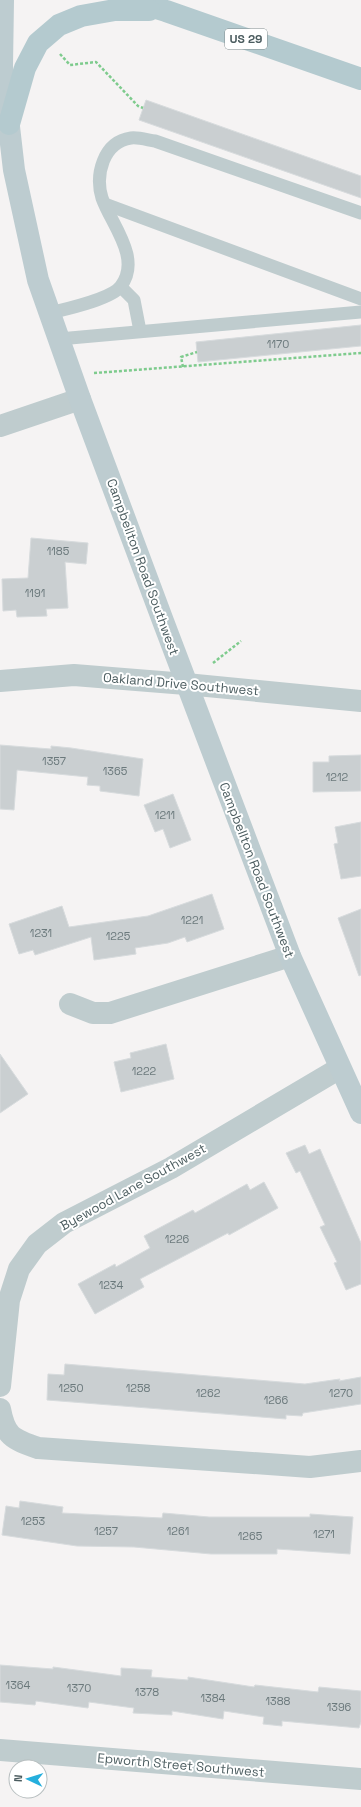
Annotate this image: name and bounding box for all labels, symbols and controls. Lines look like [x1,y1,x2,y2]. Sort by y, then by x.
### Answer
road number: US 29 [225,29,267,49]
house number: 1170 [267,337,289,351]
street label: Campbellton Road Southwest [103,476,183,658]
house number: 1185 [47,544,70,558]
house number: 1191 [25,586,45,600]
street label: Oakland Drive Southwest [102,669,260,699]
house number: 1357 [42,754,66,768]
house number: 1365 [103,764,128,778]
house number: 1212 [326,770,349,784]
street label: Campbellton Road Southwest [216,780,298,960]
house number: 1211 [155,808,175,822]
house number: 1221 [181,913,203,927]
house number: 1231 [30,926,52,940]
house number: 1225 [106,929,131,943]
house number: 1222 [132,1064,157,1078]
street label: Byewood Lane Southwest [57,1140,209,1234]
house number: 1226 [165,1232,190,1246]
house number: 1234 [99,1278,123,1292]
house number: 1250 [59,1381,83,1395]
house number: 1258 [126,1381,150,1395]
house number: 1262 [196,1386,221,1400]
house number: 1270 [329,1386,353,1400]
house number: 1266 [264,1393,289,1407]
house number: 1253 [21,1514,46,1528]
house number: 1257 [94,1524,118,1538]
house number: 1261 [167,1524,189,1538]
house number: 1271 [313,1527,335,1541]
house number: 1265 [238,1529,263,1543]
house number: 1364 [6,1678,31,1692]
house number: 1370 [67,1681,91,1695]
house number: 1378 [135,1685,159,1699]
house number: 1384 [201,1691,226,1705]
house number: 1388 [266,1694,291,1708]
house number: 1396 [327,1700,352,1714]
street label: Epworth Street Southwest [97,1749,265,1781]
north arrow [8,1759,48,1799]
text: N [11,1774,25,1782]

